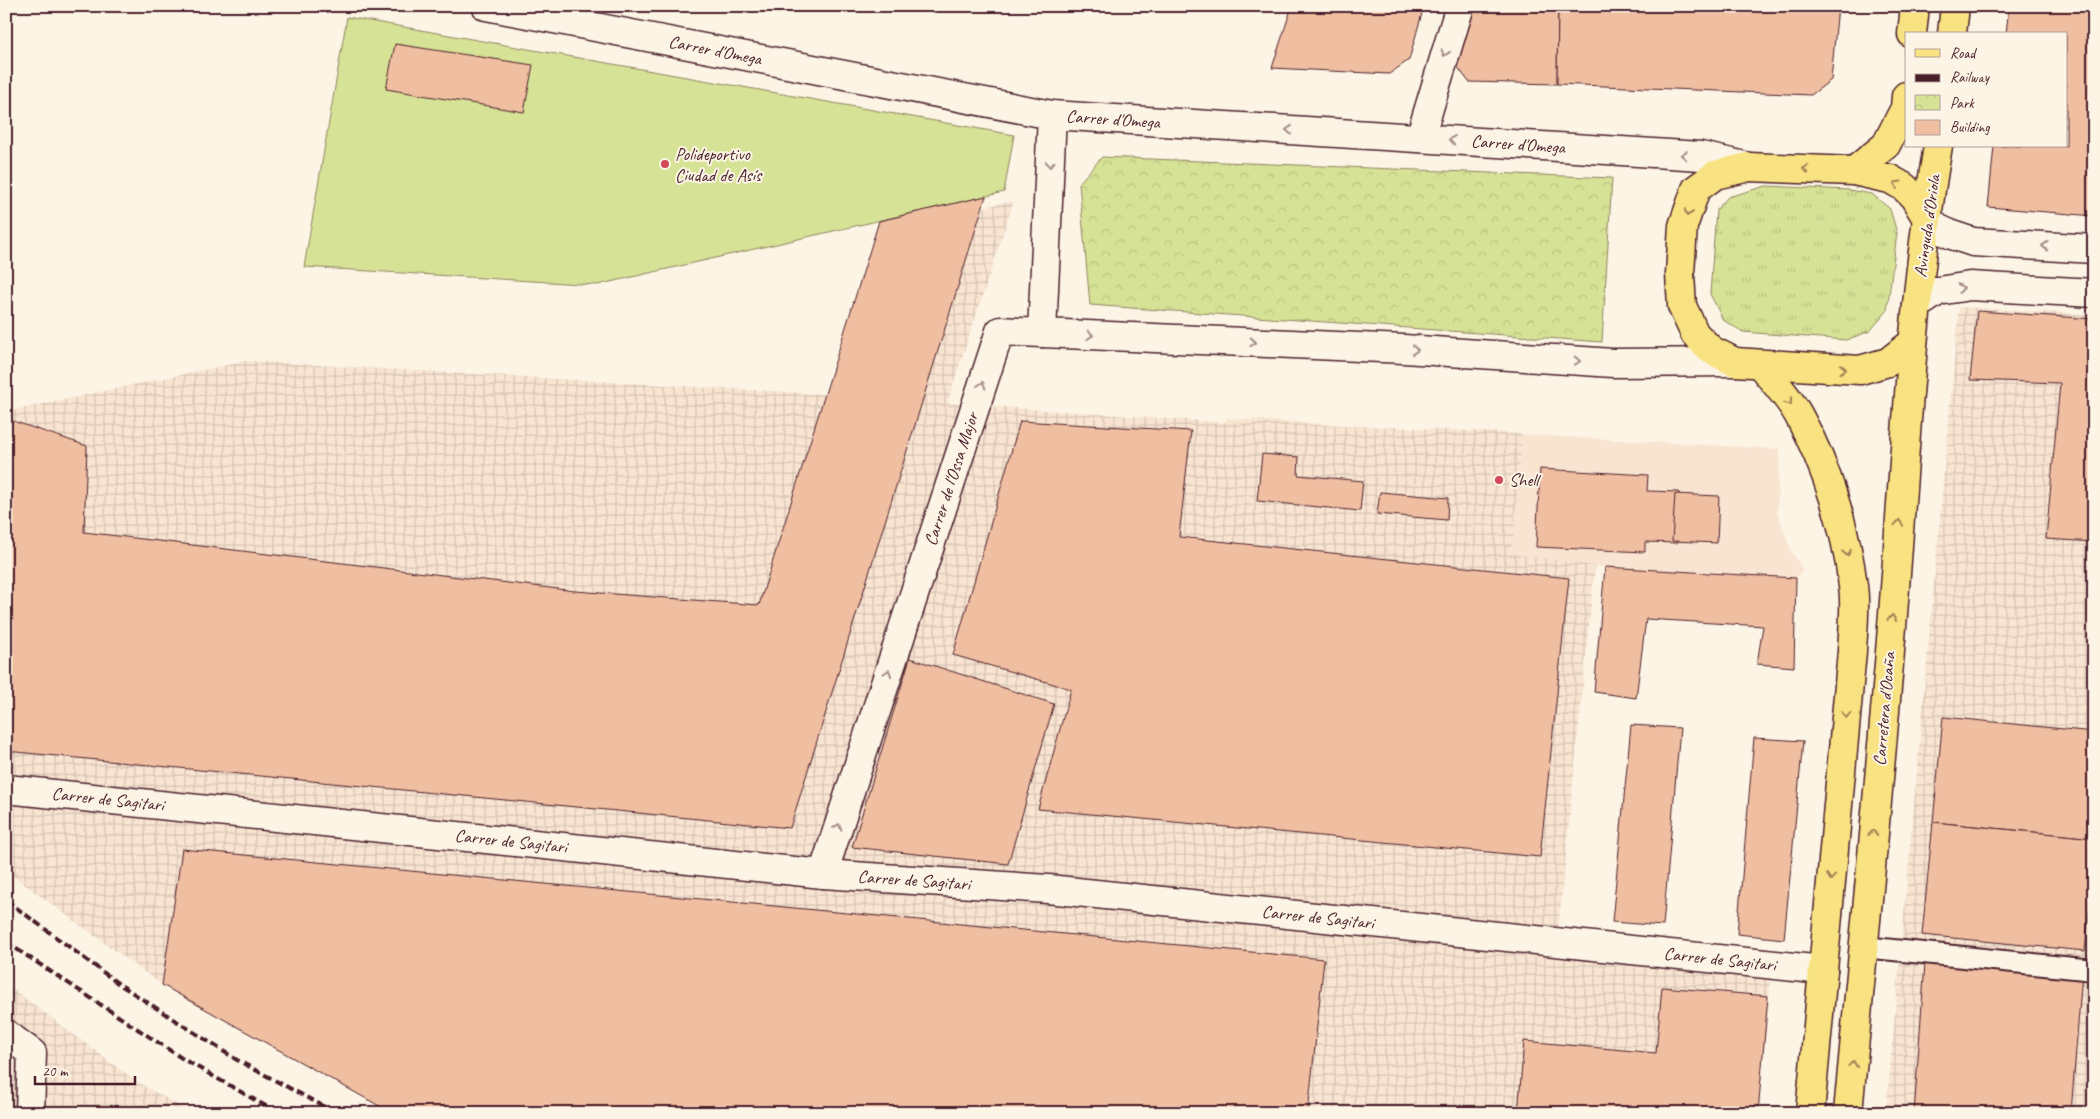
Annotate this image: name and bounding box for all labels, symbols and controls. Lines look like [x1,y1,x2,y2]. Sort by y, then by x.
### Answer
street label: Carrer d'Omega [667,30,765,70]
legend [1905,32,2068,148]
text: Road [1950,44,1977,63]
one-way arrow [1441,48,1451,57]
text: Railway [1950,68,1991,87]
text: Park [1950,94,1975,113]
street label: Carrer d'Omega [1065,105,1162,133]
text: Building [1950,118,1990,137]
one-way arrow [1285,124,1293,135]
street label: Carrer d'Omega [1470,130,1567,158]
one-way arrow [1447,134,1455,145]
place label: Polideportivo Ciudad de Asís [675,143,763,186]
one-way arrow [1679,150,1687,161]
marker: Polideportivo Ciudad de Asís [659,158,671,170]
one-way arrow [1044,160,1055,168]
one-way arrow [1802,164,1810,175]
street label: Avinguda d'Oriola [1909,172,1945,279]
one-way arrow [1894,180,1903,190]
one-way arrow [1684,209,1694,217]
one-way arrow [2041,241,2049,252]
one-way arrow [1956,283,1965,293]
one-way arrow [1087,330,1095,340]
one-way arrow [1249,337,1257,348]
one-way arrow [1411,344,1419,355]
one-way arrow [1573,355,1581,366]
one-way arrow [1840,363,1848,374]
one-way arrow [976,382,986,390]
one-way arrow [1784,397,1793,406]
street label: Carrer de l'Ossa Major [919,407,984,548]
place label: Shell [1509,469,1541,491]
marker: Shell [1493,474,1505,486]
one-way arrow [1894,519,1905,527]
one-way arrow [1841,549,1851,558]
one-way arrow [1887,614,1898,622]
street label: Carretera d'Ocaña [1868,650,1900,767]
one-way arrow [882,669,892,678]
one-way arrow [1841,711,1852,719]
street label: Carrer de Sagitari [51,782,168,816]
street label: Carrer de Sagitari [454,824,571,858]
one-way arrow [832,824,842,832]
one-way arrow [1868,828,1879,836]
street label: Carrer de Sagitari [857,865,974,895]
one-way arrow [1826,873,1837,881]
street label: Carrer de Sagitari [1261,900,1378,934]
street label: Carrer de Sagitari [1663,942,1780,976]
scale bar [35,1054,135,1086]
one-way arrow [1847,1060,1858,1068]
text: 20 m [42,1062,69,1081]

